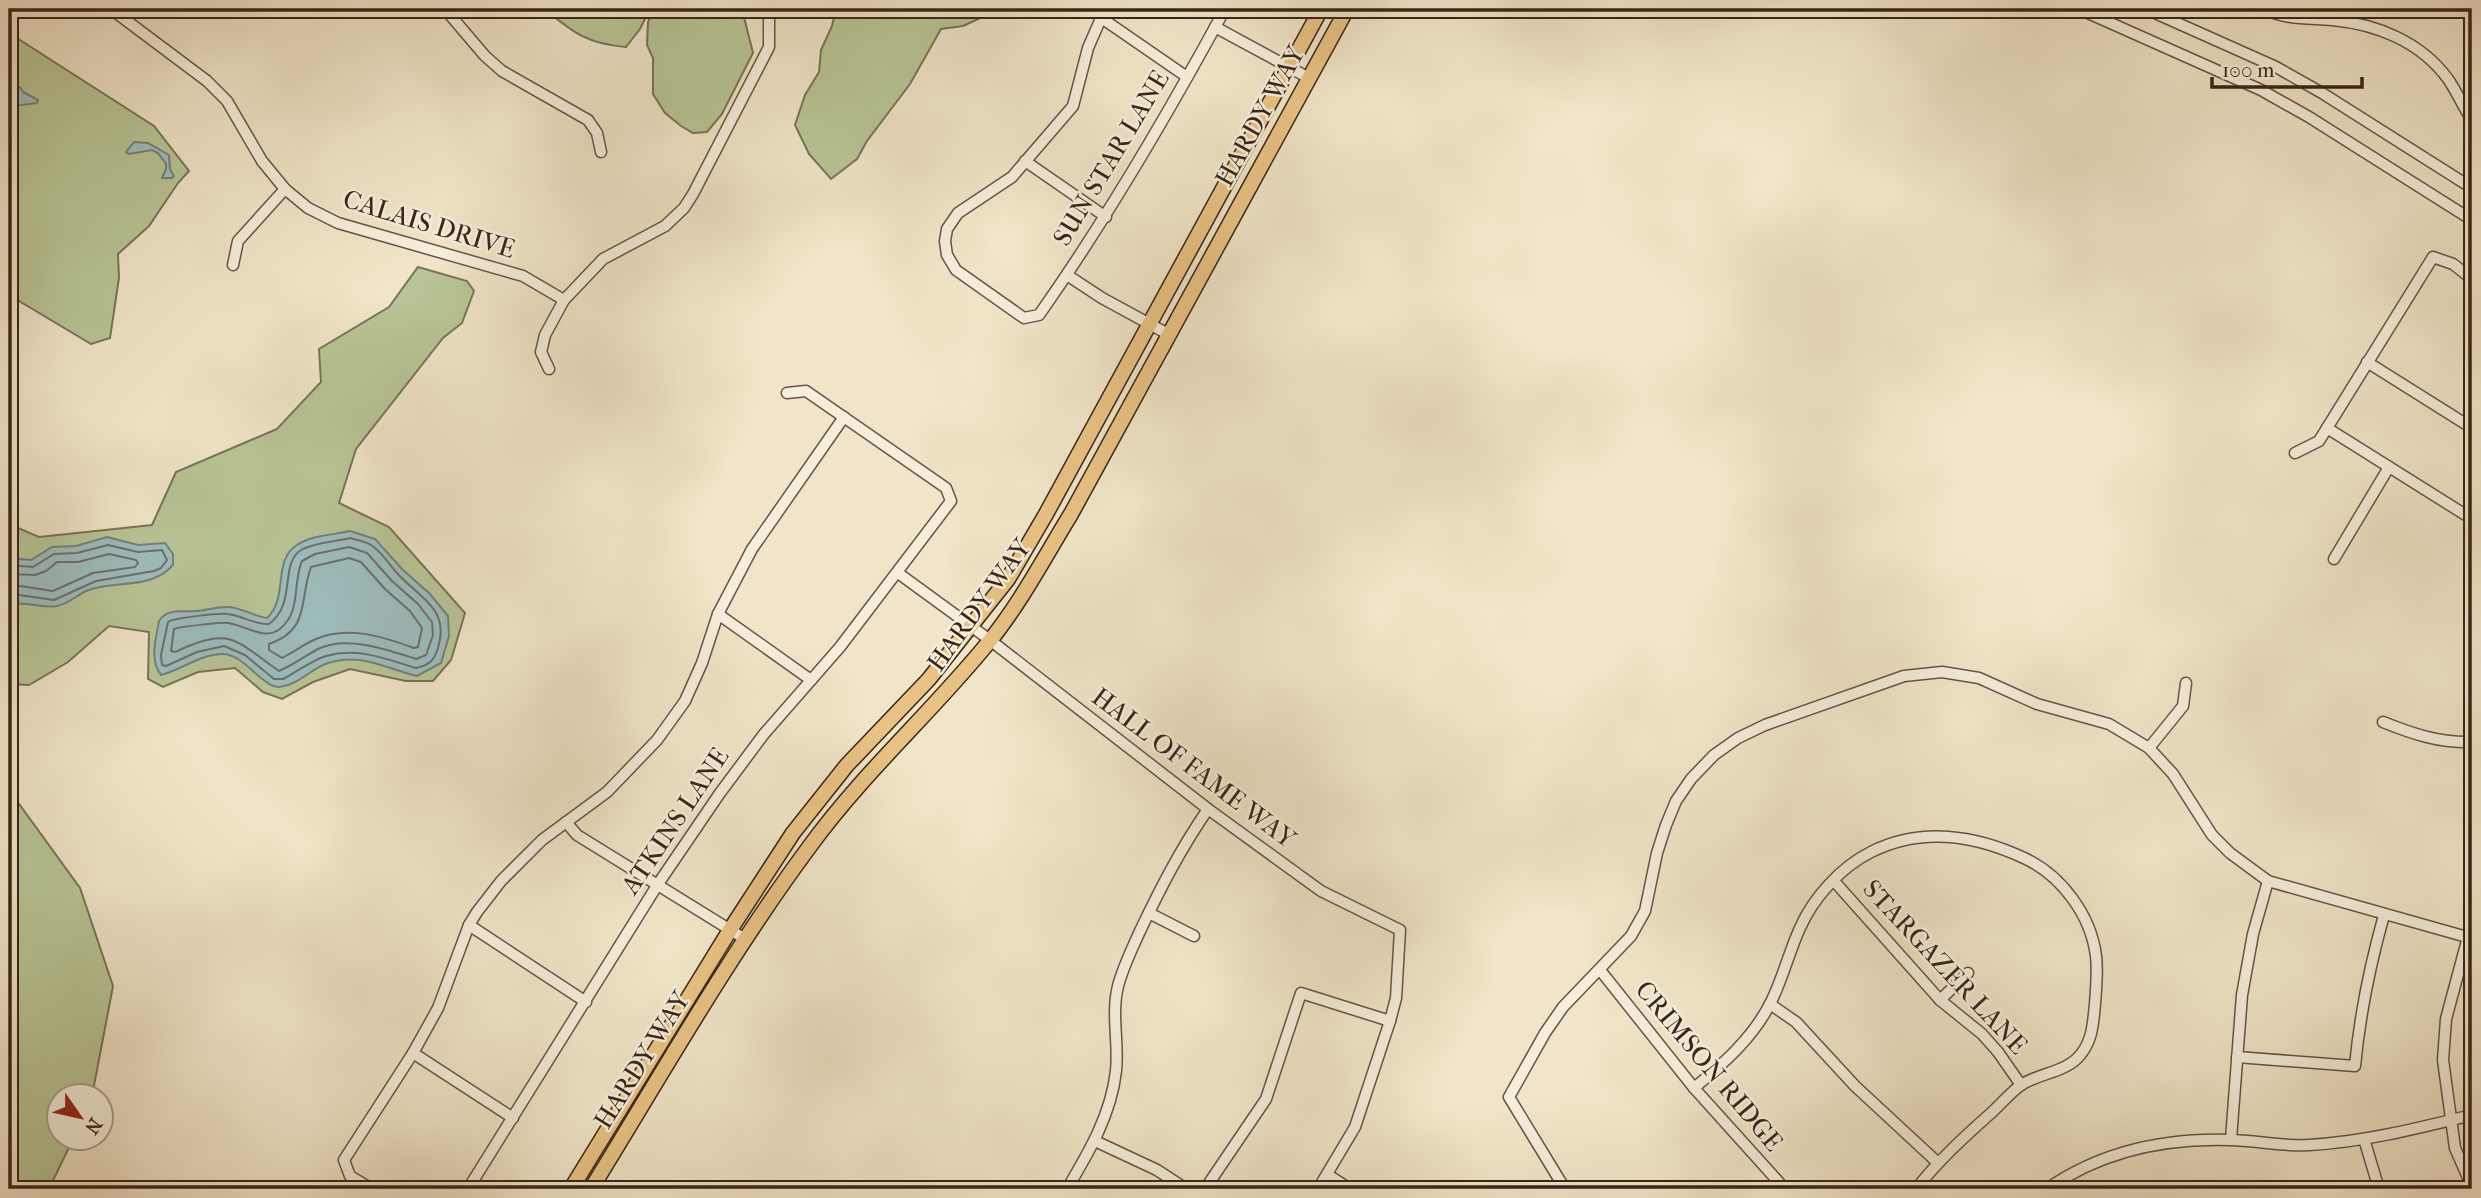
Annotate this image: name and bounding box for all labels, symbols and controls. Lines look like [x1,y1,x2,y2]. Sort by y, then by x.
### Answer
street label: HARDY WAY [1209,39,1312,192]
scale bar [2212,46,2362,90]
text: 100 m [2222,58,2275,82]
street label: SUN STAR LANE [1046,65,1176,251]
street label: CALAIS DRIVE [339,183,519,265]
street label: HARDY WAY [920,532,1038,677]
street label: HALL OF FAME WAY [1086,681,1303,856]
street label: ATKINS LANE [614,742,735,901]
street label: STARGAZER LANE [1856,873,2034,1061]
street label: CRIMSON RIDGE [1629,975,1789,1157]
street label: HARDY WAY [587,984,697,1135]
north arrow [46,1082,116,1152]
text: N [80,1114,106,1139]

